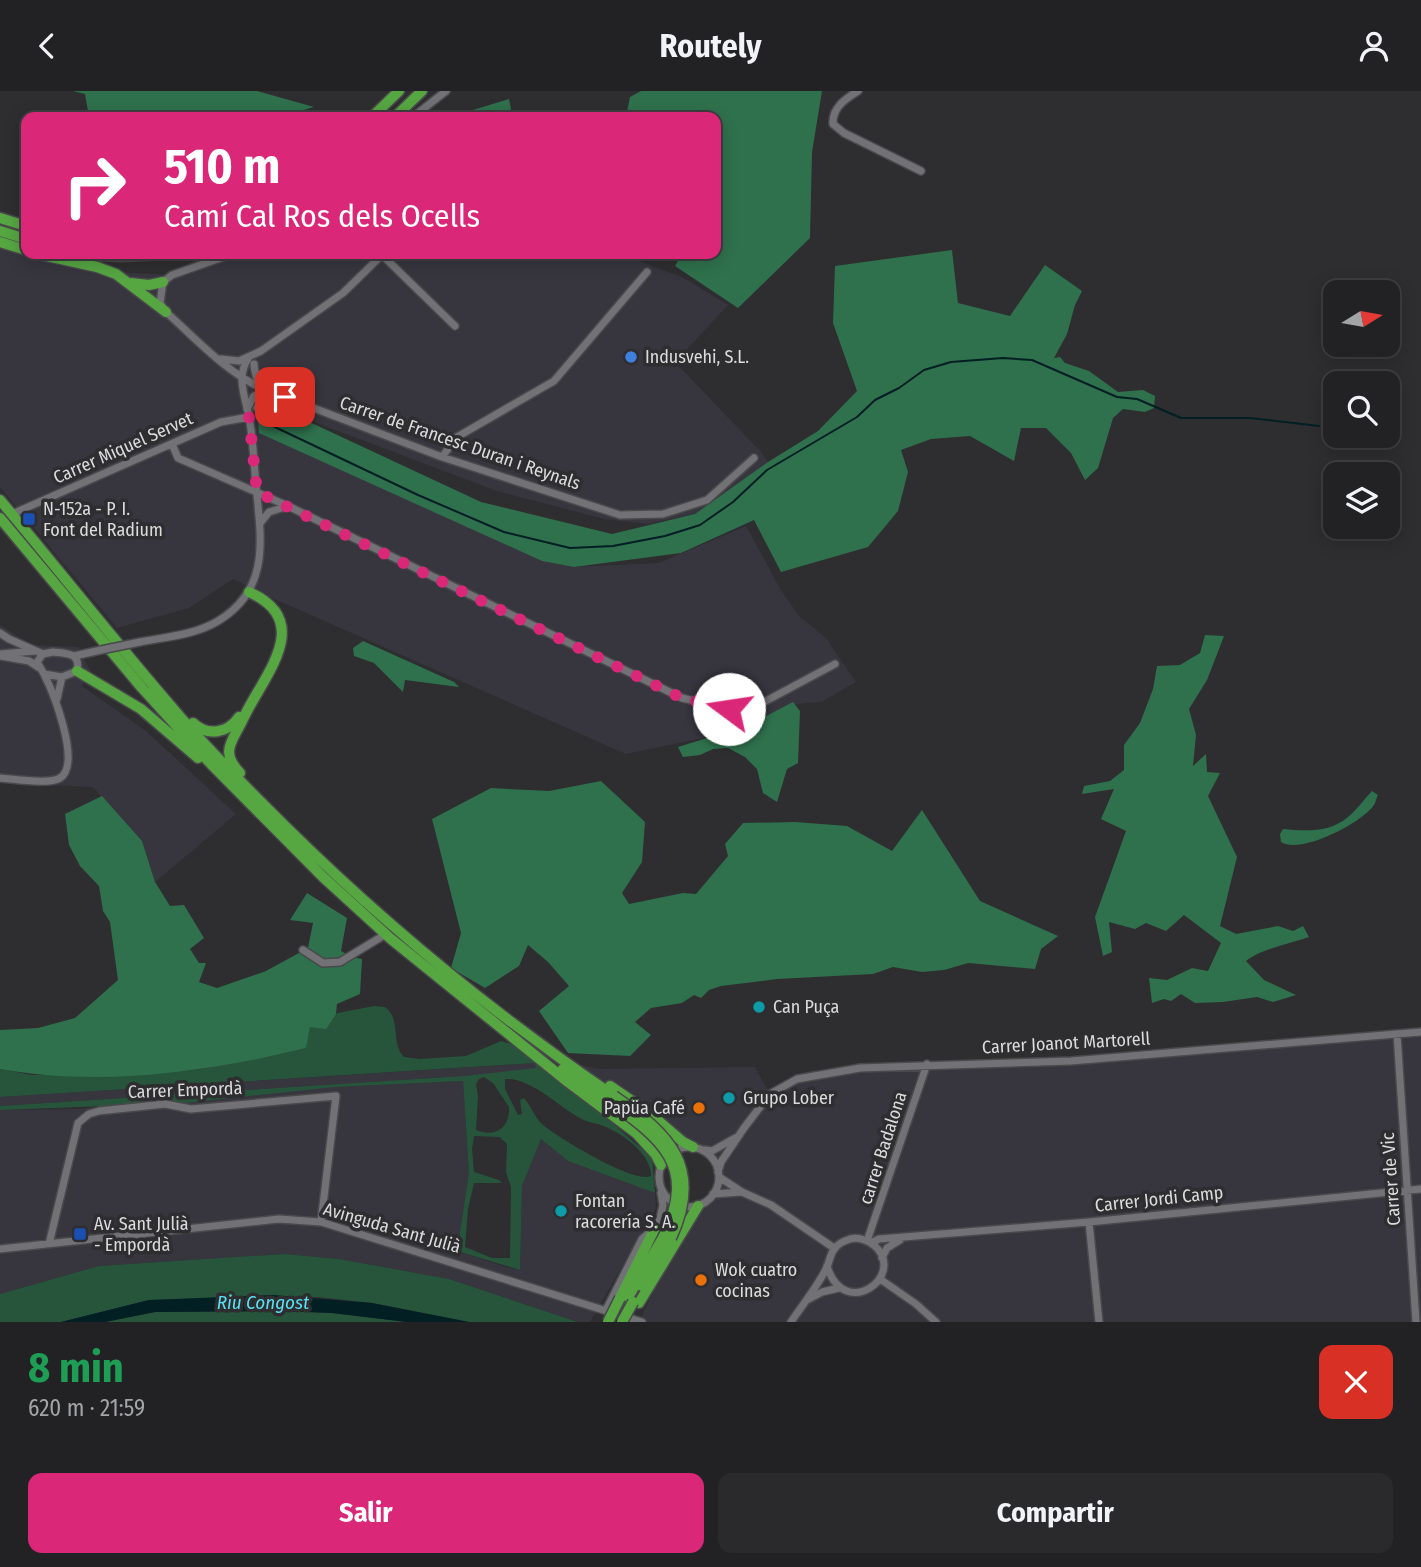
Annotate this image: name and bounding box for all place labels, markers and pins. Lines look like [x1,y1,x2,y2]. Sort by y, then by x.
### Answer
place label: Indusvehi, S.L. [645,346,749,368]
marker: Indusvehi, S.L. [623,349,639,365]
pin [255,367,315,427]
place label: N-152a - P. I. Font del Radium [43,498,163,541]
marker: N-152a - P. I. Font del Radium [21,511,37,527]
place label: Can Puça [773,996,839,1018]
marker: Can Puça [751,999,767,1015]
place label: Grupo Lober [743,1087,835,1109]
marker: Grupo Lober [721,1090,737,1106]
place label: Papüa Café [604,1097,685,1119]
marker: Papüa Café [691,1100,707,1116]
place label: Fontan racorería S. A. [575,1190,675,1233]
marker: Fontan racorería S. A. [553,1203,569,1219]
place label: Av. Sant Julià - Empordà [94,1213,189,1256]
marker: Av. Sant Julià - Empordà [72,1226,88,1242]
place label: Wok cuatro cocinas [715,1259,797,1302]
marker: Wok cuatro cocinas [693,1272,709,1288]

